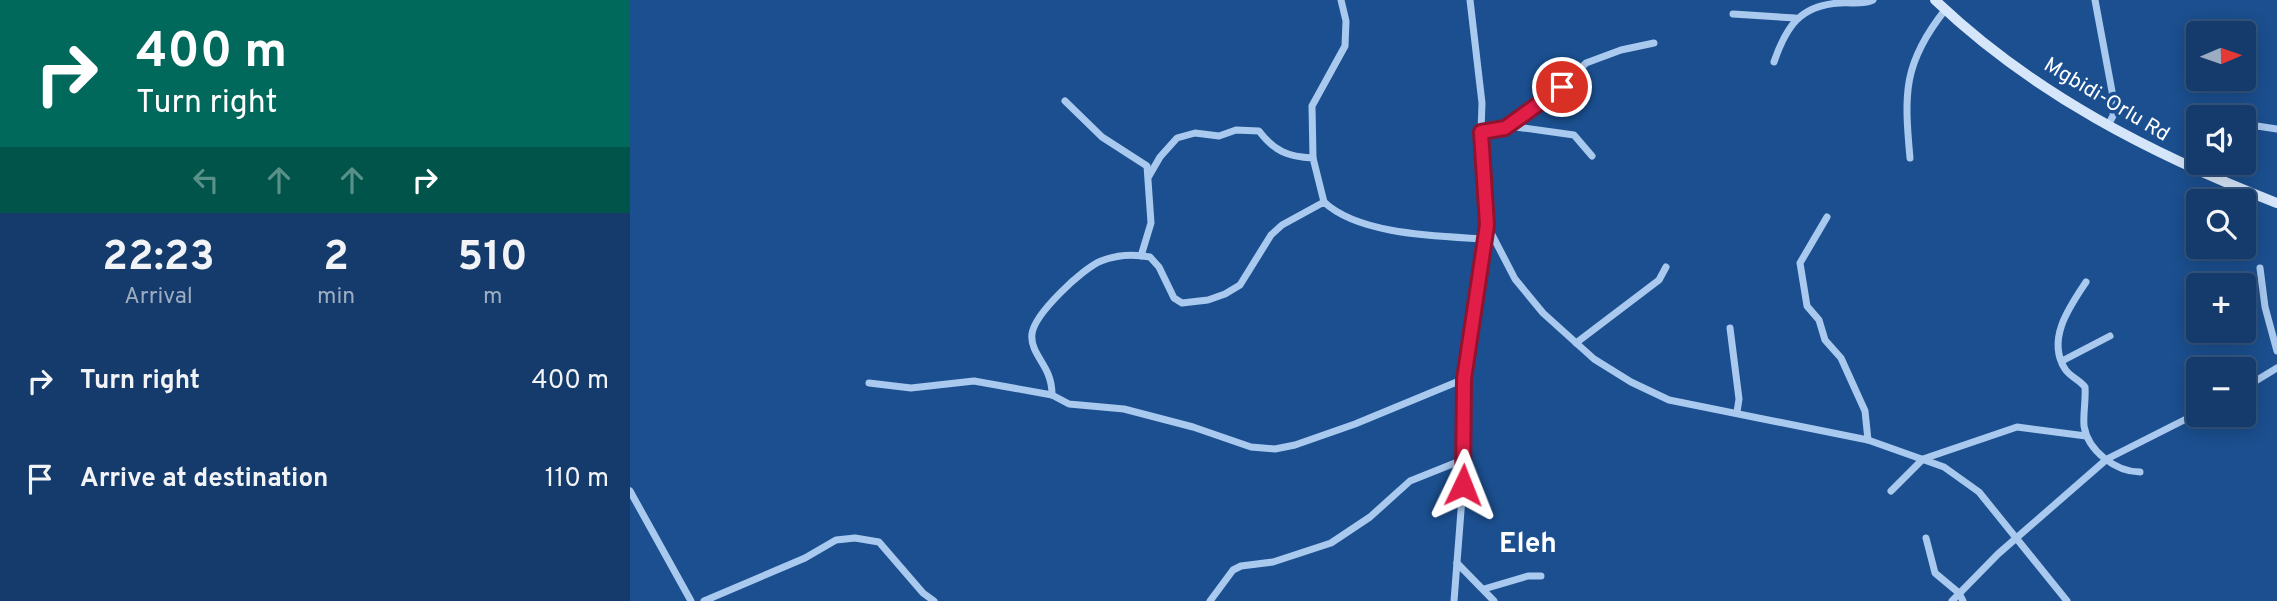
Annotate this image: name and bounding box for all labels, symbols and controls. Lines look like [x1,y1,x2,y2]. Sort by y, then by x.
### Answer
north arrow [2186,21,2256,91]
map controls [2186,21,2256,427]
text: 400 m [136,23,287,85]
icon: right [21,28,112,119]
street label: Mgbidi-Orlu Rd [2038,52,2174,149]
pin [1532,57,1592,117]
icon: arrive [1543,68,1581,106]
text: Turn right [136,84,278,124]
button: sound [2186,105,2256,175]
icon: left [187,161,225,199]
icon: ahead [260,161,298,199]
icon: ahead [333,161,371,199]
icon: right [406,161,444,199]
button: search [2186,189,2256,259]
text: 22:23 [102,232,215,285]
text: 2 [323,232,349,285]
text: 510 [458,232,528,285]
button: + [2186,273,2256,343]
text: Arrival [124,283,193,312]
text: min [317,283,355,312]
text: m [483,283,502,312]
button: − [2186,357,2256,427]
icon: right [21,362,59,400]
text: Turn right [80,365,200,398]
text: 400 m [532,365,609,398]
position arrow [1426,448,1500,522]
icon: arrive [21,460,59,498]
text: Arrive at destination [80,463,328,496]
text: 110 m [545,463,609,496]
district label: Eleh [1499,527,1557,563]

